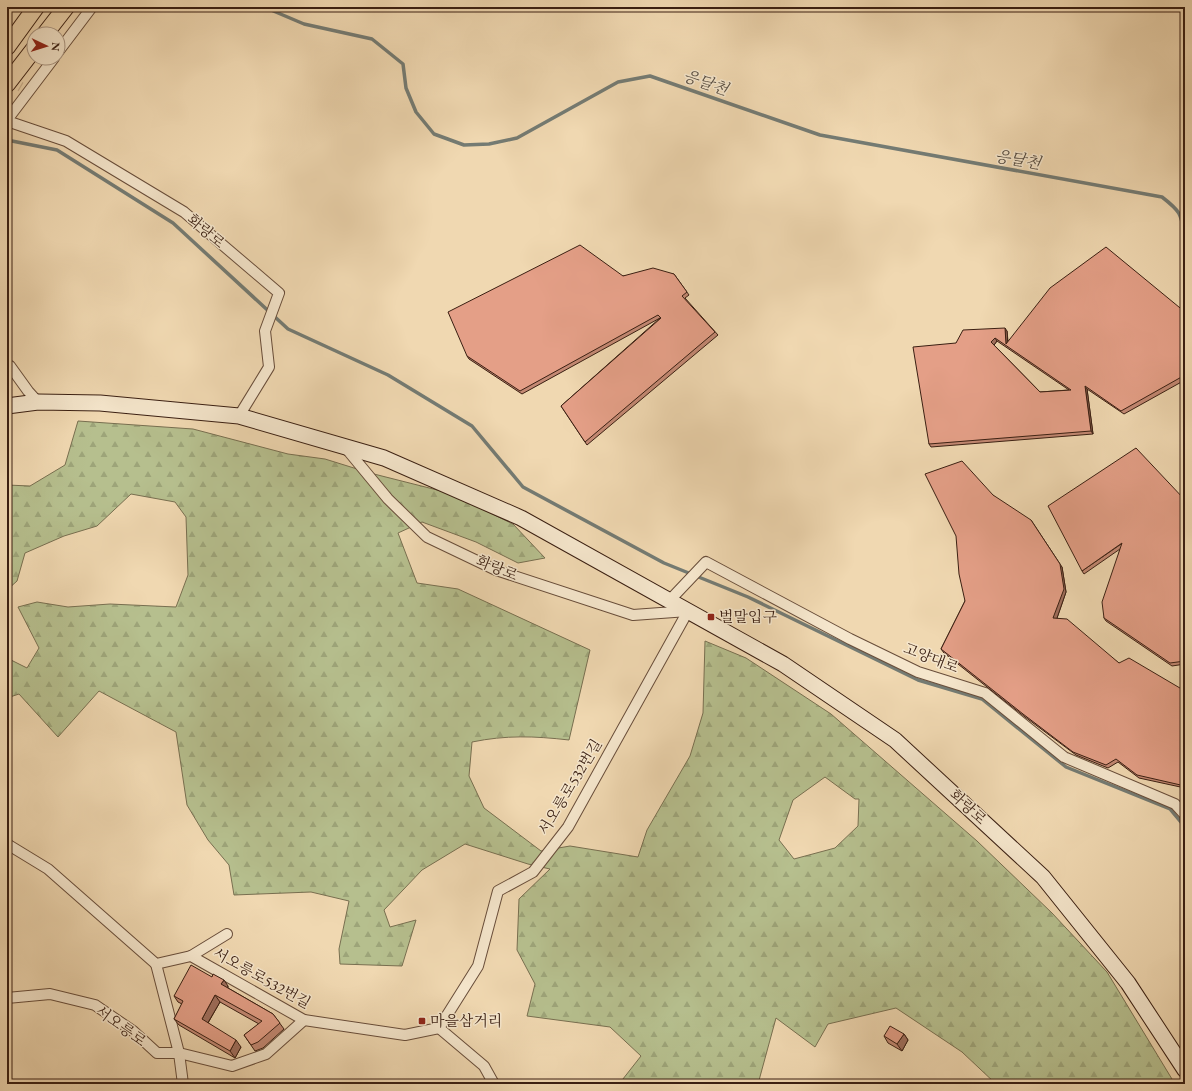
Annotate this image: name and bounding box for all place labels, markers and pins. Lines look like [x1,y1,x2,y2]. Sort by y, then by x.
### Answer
place label: 벌말입구 [719,607,777,626]
marker: 벌말입구 [706,612,716,622]
place label: 마을삼거리 [430,1011,502,1030]
marker: 마을삼거리 [417,1016,427,1026]

